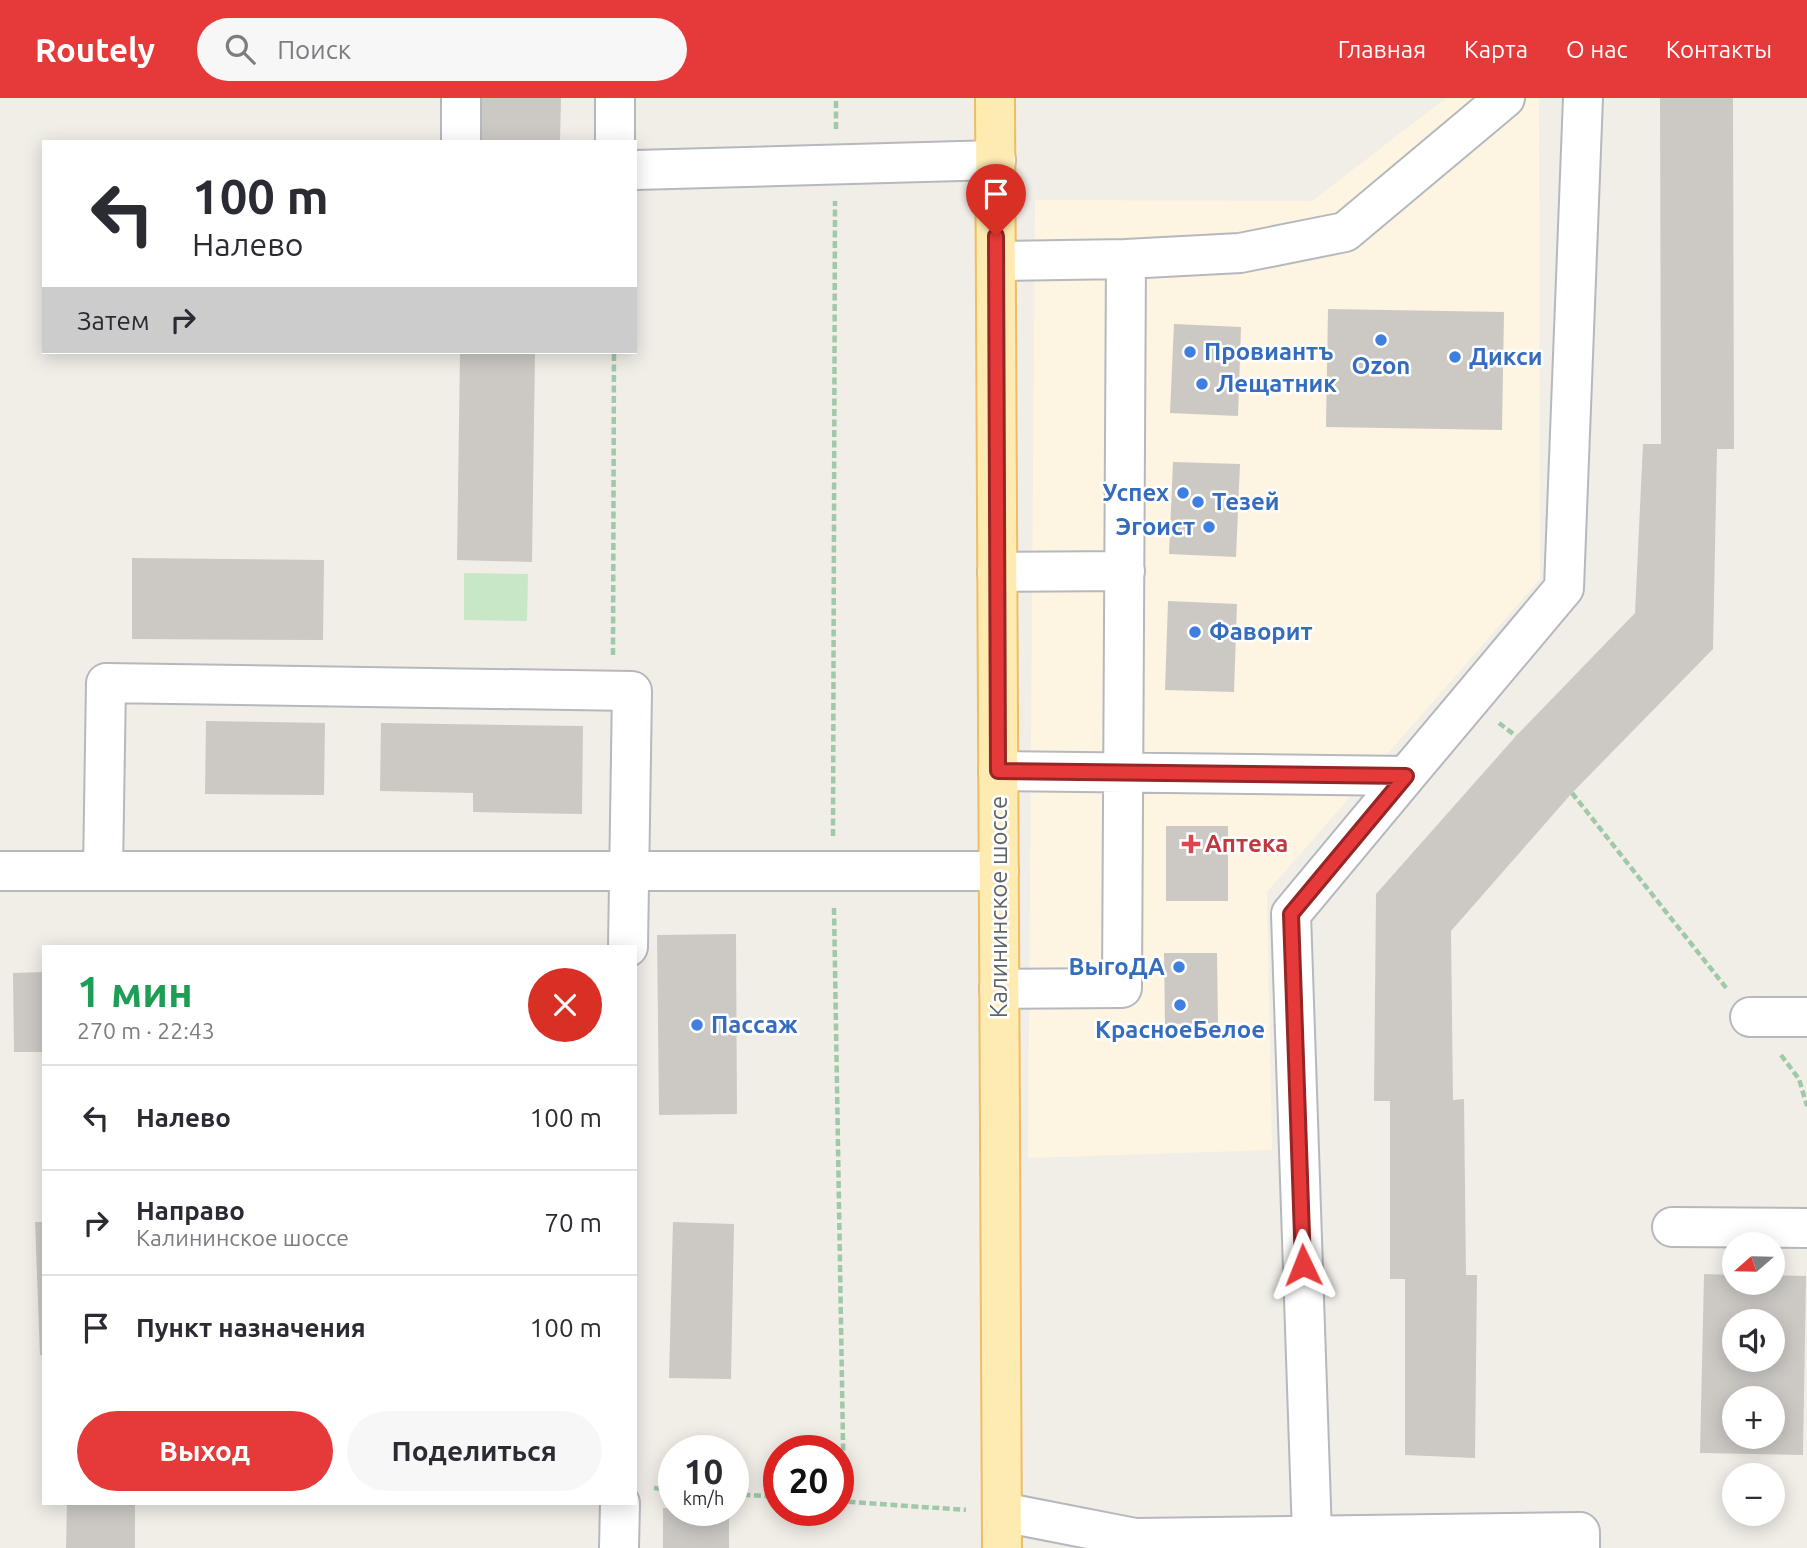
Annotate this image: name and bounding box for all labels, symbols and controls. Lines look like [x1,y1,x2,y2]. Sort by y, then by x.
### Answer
search box [197,18,687,81]
icon: search [221,30,259,68]
text: Routely [35,31,155,68]
text: Поиск [277,35,351,64]
text: Главная [1338,36,1426,63]
text: Карта [1464,36,1528,63]
text: О нас [1566,36,1628,63]
text: Контакты [1666,36,1772,63]
pin [966,164,1026,236]
icon: left [77,168,168,259]
text: 100 m [192,168,329,223]
icon: arrive [977,175,1015,213]
text: Налево [192,226,304,262]
icon: right [164,301,202,339]
text: Затем [77,306,150,335]
marker: Ozon [1373,332,1389,348]
place label: Провиантъ [1204,338,1334,365]
place label: Дикси [1469,343,1542,370]
marker: Провиантъ [1182,344,1198,360]
marker: Дикси [1447,349,1463,365]
place label: Ozon [1352,352,1410,379]
place label: Лещатник [1216,370,1337,397]
marker: Лещатник [1194,376,1210,392]
place label: Успех [1102,479,1169,506]
marker: Успех [1175,485,1191,501]
place label: Тезей [1212,488,1279,515]
marker: Тезей [1190,494,1206,510]
place label: Эгоист [1115,513,1195,540]
marker: Эгоист [1201,519,1217,535]
place label: Фаворит [1209,618,1313,645]
marker: Фаворит [1187,624,1203,640]
street label: Калининское шоссе [985,796,1012,1018]
place label: Аптека [1205,830,1288,857]
marker: Аптека [1183,836,1199,852]
place label: ВыгоДА [1068,953,1165,980]
marker: ВыгоДА [1171,959,1187,975]
text: 1 мин [77,968,193,1015]
button: close [528,968,602,1042]
marker: КрасноеБелое [1172,997,1188,1013]
place label: Пассаж [711,1011,798,1038]
place label: КрасноеБелое [1095,1016,1265,1043]
marker: Пассаж [689,1017,705,1033]
text: 270 m · 22:43 [77,1018,215,1043]
icon: left [77,1099,115,1137]
text: Налево [136,1103,231,1132]
text: 100 m [530,1103,602,1132]
text: Направо [136,1196,245,1225]
icon: right [77,1204,115,1242]
text: 70 m [544,1208,602,1237]
text: Калининское шоссе [136,1225,349,1250]
position arrow [1266,1228,1340,1302]
north arrow [1722,1232,1785,1295]
map controls [1722,1232,1785,1526]
icon: arrive [77,1309,115,1347]
button: sound [1722,1309,1785,1372]
text: Пункт назначения [136,1313,366,1342]
text: 100 m [530,1313,602,1342]
button: + [1722,1386,1785,1449]
button: Выход [77,1411,333,1491]
button: Поделиться [347,1411,602,1491]
speed limit sign: 20 [763,1435,854,1526]
text: 10 [684,1451,723,1491]
button: − [1722,1463,1785,1526]
text: km/h [683,1488,724,1508]

